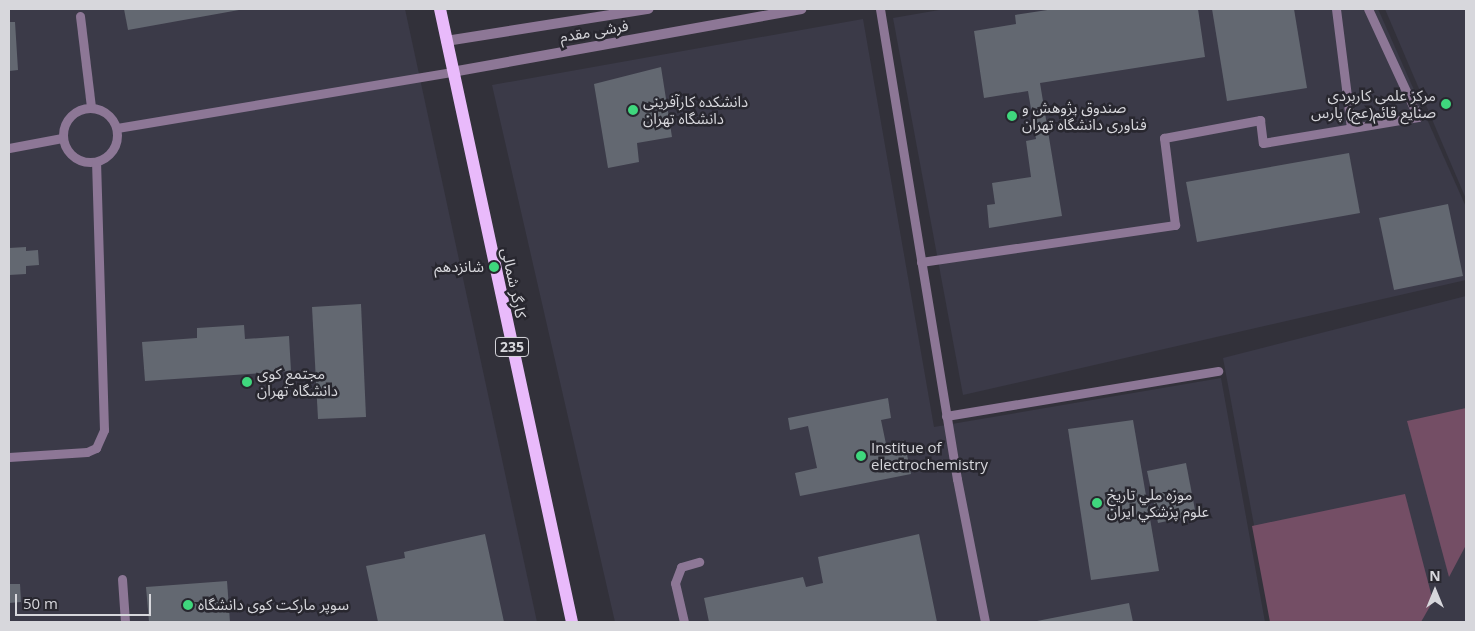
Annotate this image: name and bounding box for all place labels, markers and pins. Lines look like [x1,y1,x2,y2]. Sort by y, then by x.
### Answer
place label: مرکز علمی کاربردی صنایع قائم(عج) پارس [1311,86,1436,121]
place label: دانشکده کارآفرینی دانشگاه تهران [643,92,748,127]
place label: صندوق پژوهش و فناوری دانشگاه تهران [1022,98,1147,133]
marker: مرکز علمی کاربردی صنایع قائم(عج) پارس [1440,98,1452,110]
marker: دانشکده کارآفرینی دانشگاه تهران [627,104,639,116]
marker: صندوق پژوهش و فناوری دانشگاه تهران [1006,110,1018,122]
place label: شانزدهم [434,258,484,276]
marker: شانزدهم [488,261,500,273]
place label: مجتمع کوی دانشگاه تهران [257,364,338,399]
marker: مجتمع کوی دانشگاه تهران [241,376,253,388]
place label: Institue of electrochemistry [871,438,988,473]
marker: Institue of electrochemistry [855,450,867,462]
place label: موزه ملي تاريخ علوم پزشكي ايران [1107,485,1209,520]
marker: موزه ملي تاريخ علوم پزشكي ايران [1091,497,1103,509]
place label: سوپر مارکت کوی دانشگاه [198,596,349,614]
marker: سوپر مارکت کوی دانشگاه [182,599,194,611]

